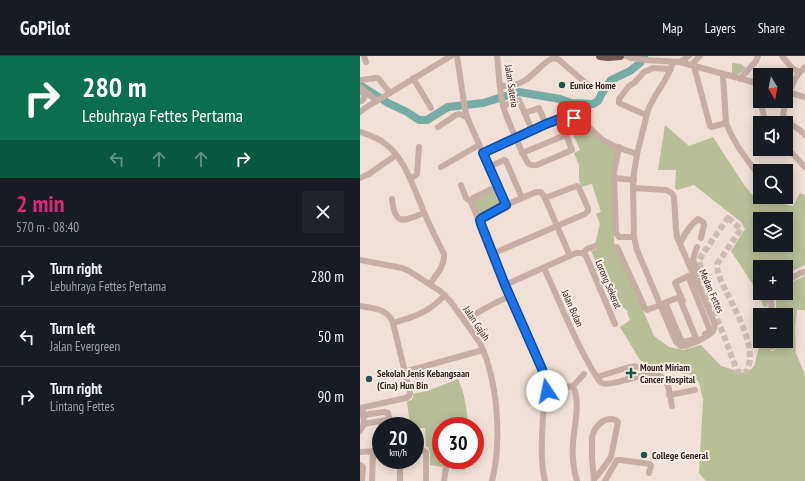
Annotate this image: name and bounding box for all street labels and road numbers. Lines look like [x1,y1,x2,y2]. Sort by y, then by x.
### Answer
street label: Jalan Sateria [502,63,521,108]
street label: Lorong Sekerat [592,258,625,311]
street label: Medan Fettes [696,267,727,316]
street label: Jalan Bulan [558,287,586,329]
street label: Jalan Gajah [460,303,493,343]

